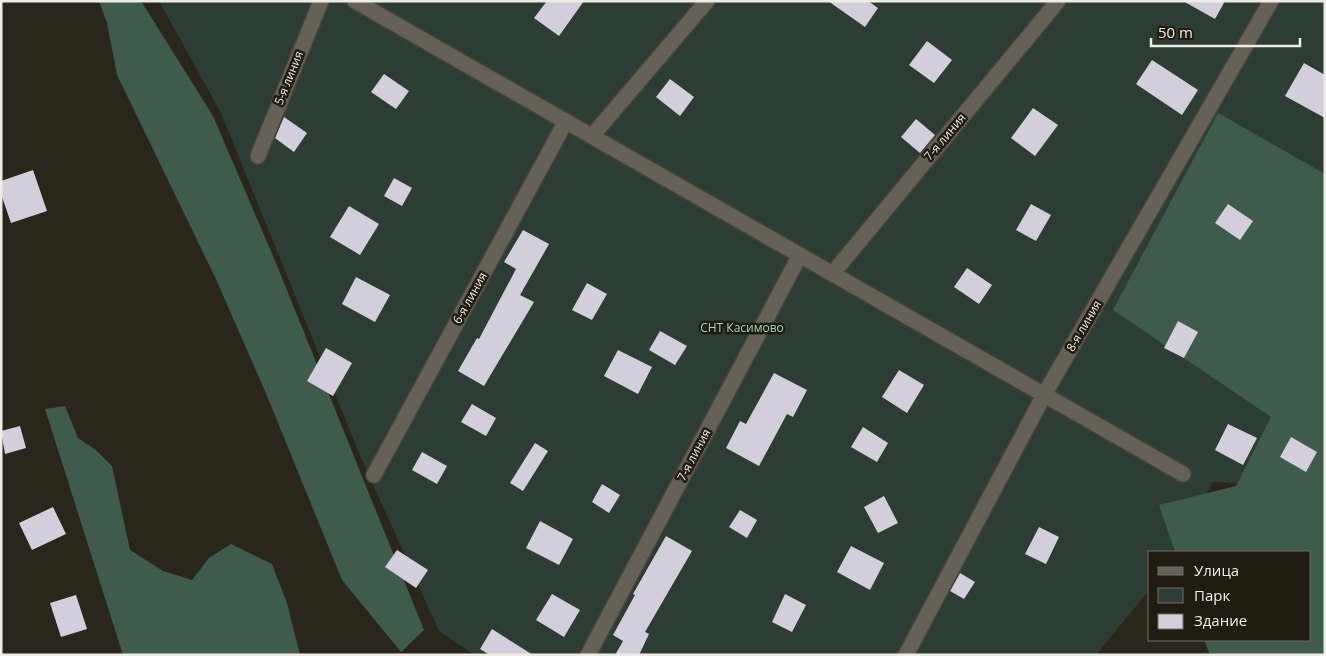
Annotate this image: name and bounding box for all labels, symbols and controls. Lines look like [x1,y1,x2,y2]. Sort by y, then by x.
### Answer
scale bar [1151,15,1300,47]
text: 50 m [1158,22,1193,42]
street label: 5-я линия [270,48,307,107]
street label: 7-я линия [920,109,969,164]
street label: 6-я линия [448,269,491,327]
street label: 8-я линия [1062,297,1105,355]
park label: СНТ Касимово [700,319,784,336]
street label: 7-я линия [673,426,714,484]
legend [1148,551,1311,641]
text: Улица [1194,560,1239,580]
text: Парк [1194,585,1230,605]
text: Здание [1194,610,1247,630]

